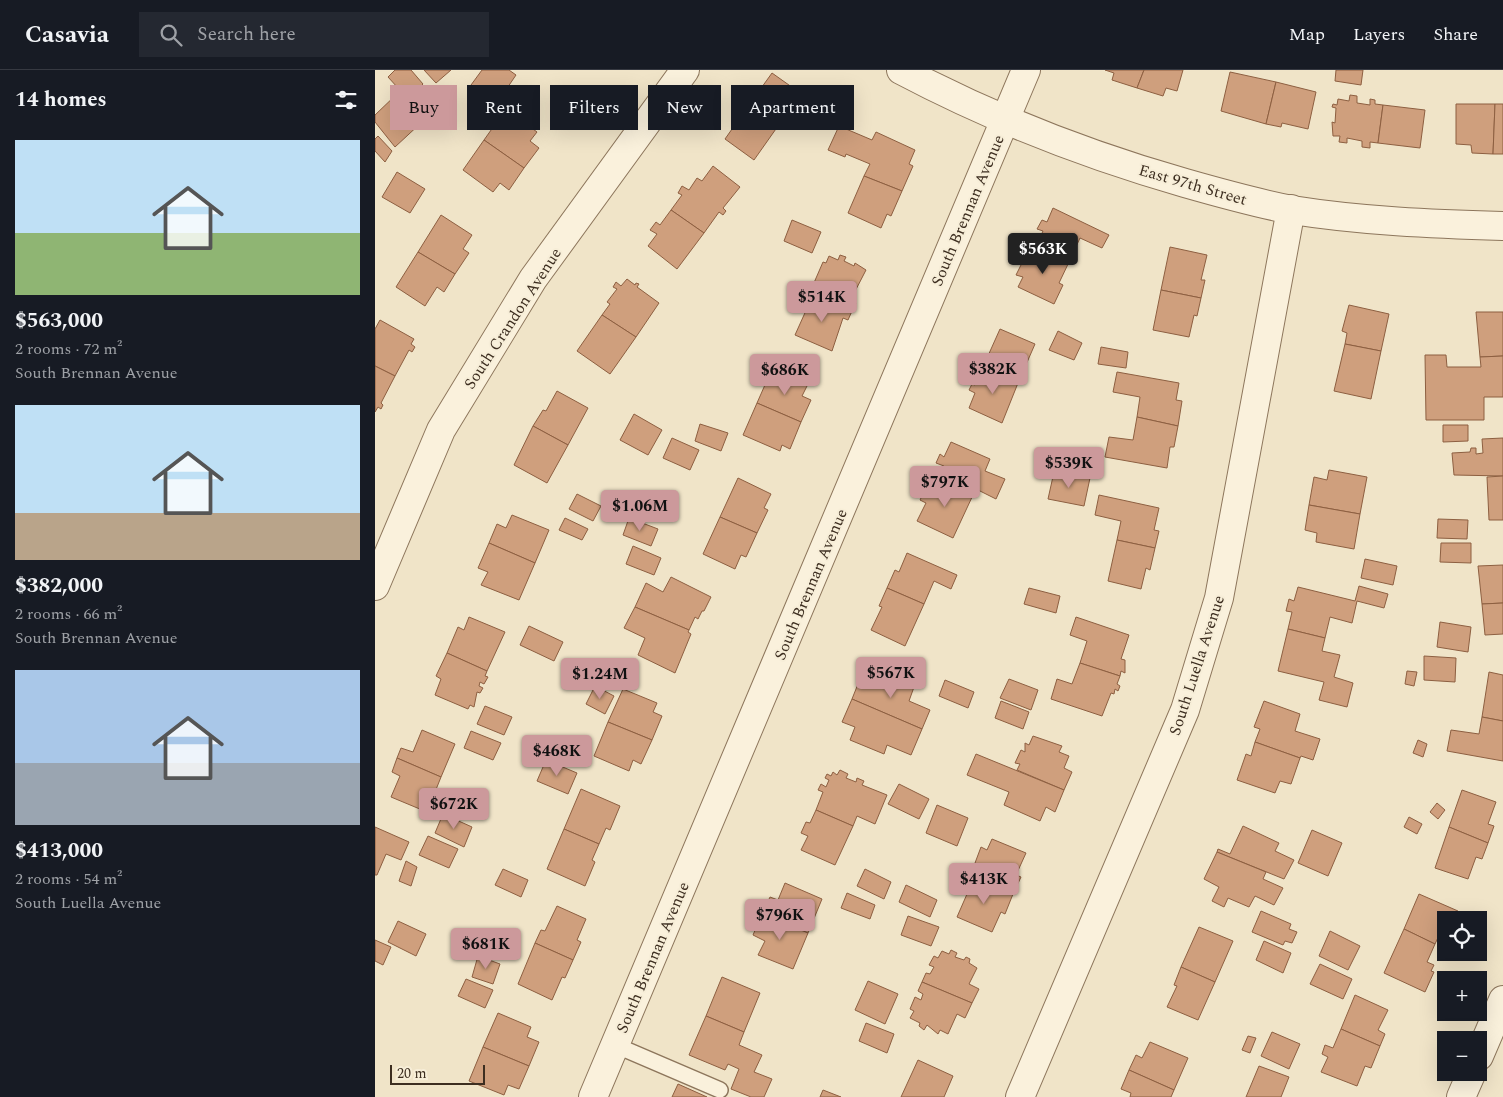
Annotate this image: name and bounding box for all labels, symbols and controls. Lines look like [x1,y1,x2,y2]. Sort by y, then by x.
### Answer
search box [139,12,489,57]
text: Casavia [25,17,109,53]
text: Search here [197,20,296,49]
icon: search [157,21,185,49]
text: Map [1289,21,1325,48]
text: Layers [1353,21,1405,48]
text: Share [1433,21,1478,48]
text: 14 homes [15,84,107,116]
chip: Buy [390,85,457,130]
chip: Rent [467,85,540,130]
chip: Filters [550,85,638,130]
chip: New [648,85,721,130]
chip: Apartment [731,85,854,130]
icon: filters [332,86,360,114]
street label: South Brennan Avenue [925,131,1011,290]
street label: East 97th Street [1136,158,1250,212]
icon: home [143,173,233,263]
pin: $563K [1008,232,1078,275]
text: $563K [1019,237,1067,261]
street label: South Crandon Avenue [458,243,568,394]
pin: $514K [787,280,857,323]
text: $514K [798,285,846,309]
text: $563,000 [15,305,103,337]
text: 2 rooms · 72 m² [15,337,122,361]
pin: $382K [958,352,1028,395]
pin: $686K [750,354,820,396]
text: $382K [969,357,1017,381]
text: $686K [761,358,809,382]
text: South Brennan Avenue [15,361,178,385]
icon: home [143,438,233,528]
pin: $539K [1034,446,1104,489]
text: $539K [1045,451,1093,475]
pin: $797K [910,466,980,508]
text: $797K [921,470,969,494]
pin: $1.06M [599,490,681,532]
text: $1.06M [612,494,668,518]
street label: South Brennan Avenue [768,505,854,664]
text: $382,000 [15,570,103,602]
street label: South Luella Avenue [1163,592,1231,739]
text: 2 rooms · 66 m² [15,602,122,626]
text: South Brennan Avenue [15,626,178,650]
pin: $567K [856,656,926,699]
pin: $1.24M [559,658,641,700]
text: $567K [867,661,915,685]
text: $1.24M [572,662,628,686]
icon: home [143,703,233,793]
pin: $468K [522,734,592,777]
text: $468K [533,739,581,763]
pin: $672K [419,788,489,830]
text: $672K [430,792,478,816]
text: $413,000 [15,835,103,867]
pin: $413K [949,862,1019,905]
text: 2 rooms · 54 m² [15,867,122,891]
text: $413K [960,867,1008,891]
street label: South Brennan Avenue [610,878,696,1037]
text: South Luella Avenue [15,891,161,915]
pin: $796K [745,898,815,941]
text: $796K [756,903,804,927]
map controls [1437,911,1487,1081]
button: locate [1437,911,1487,961]
pin: $681K [451,928,521,970]
text: $681K [462,932,510,956]
button: + [1437,971,1487,1021]
button: − [1437,1031,1487,1081]
scale bar [390,1062,485,1085]
text: 20 m [397,1063,427,1084]

